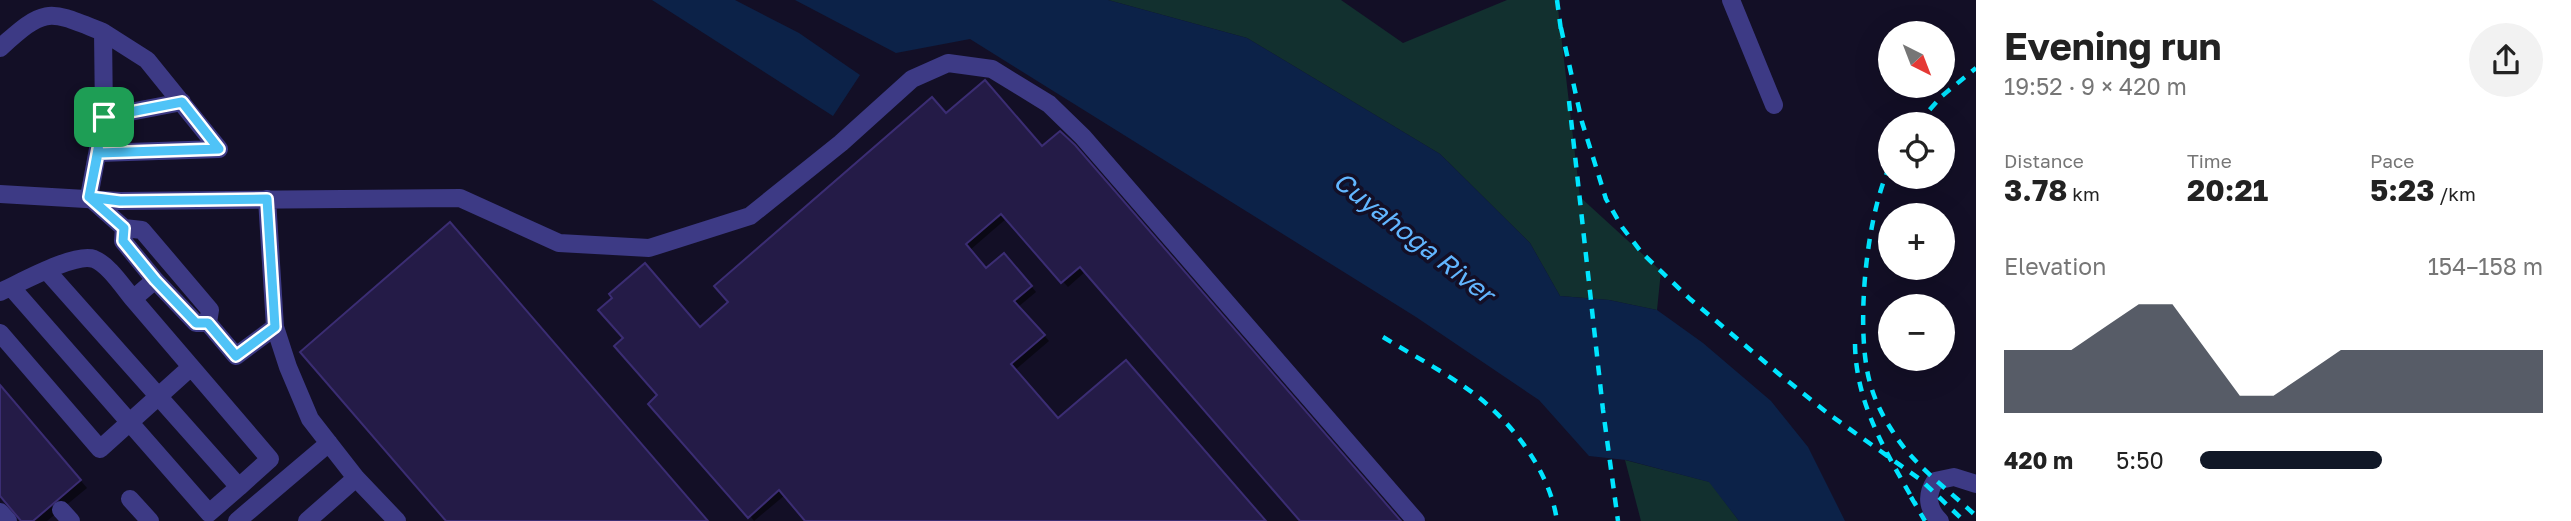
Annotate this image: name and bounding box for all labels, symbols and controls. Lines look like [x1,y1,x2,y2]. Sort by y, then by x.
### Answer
north arrow [1878,21,1955,98]
map controls [1878,21,1955,371]
text: Evening run [2004,23,2222,68]
button: share [2469,23,2543,97]
text: 19:52 · 9 × 420 m [2004,72,2187,100]
pin [74,87,134,147]
icon: arrive [85,98,123,136]
button: locate [1878,112,1955,189]
text: Distance [2004,149,2084,172]
text: Time [2187,149,2232,172]
text: Pace [2370,149,2414,172]
water label: Cuyahoga River [1328,165,1503,311]
text: 3.78 [2004,172,2067,208]
text: 20:21 [2187,172,2268,208]
text: 5:23 [2370,172,2435,208]
text: km [2067,182,2100,205]
text: /km [2435,182,2476,205]
button: + [1878,203,1955,280]
text: Elevation [2004,252,2106,280]
text: 154–158 m [2428,252,2543,280]
button: − [1878,294,1955,371]
text: 420 m [2004,446,2073,474]
text: 5:50 [2116,446,2164,474]

